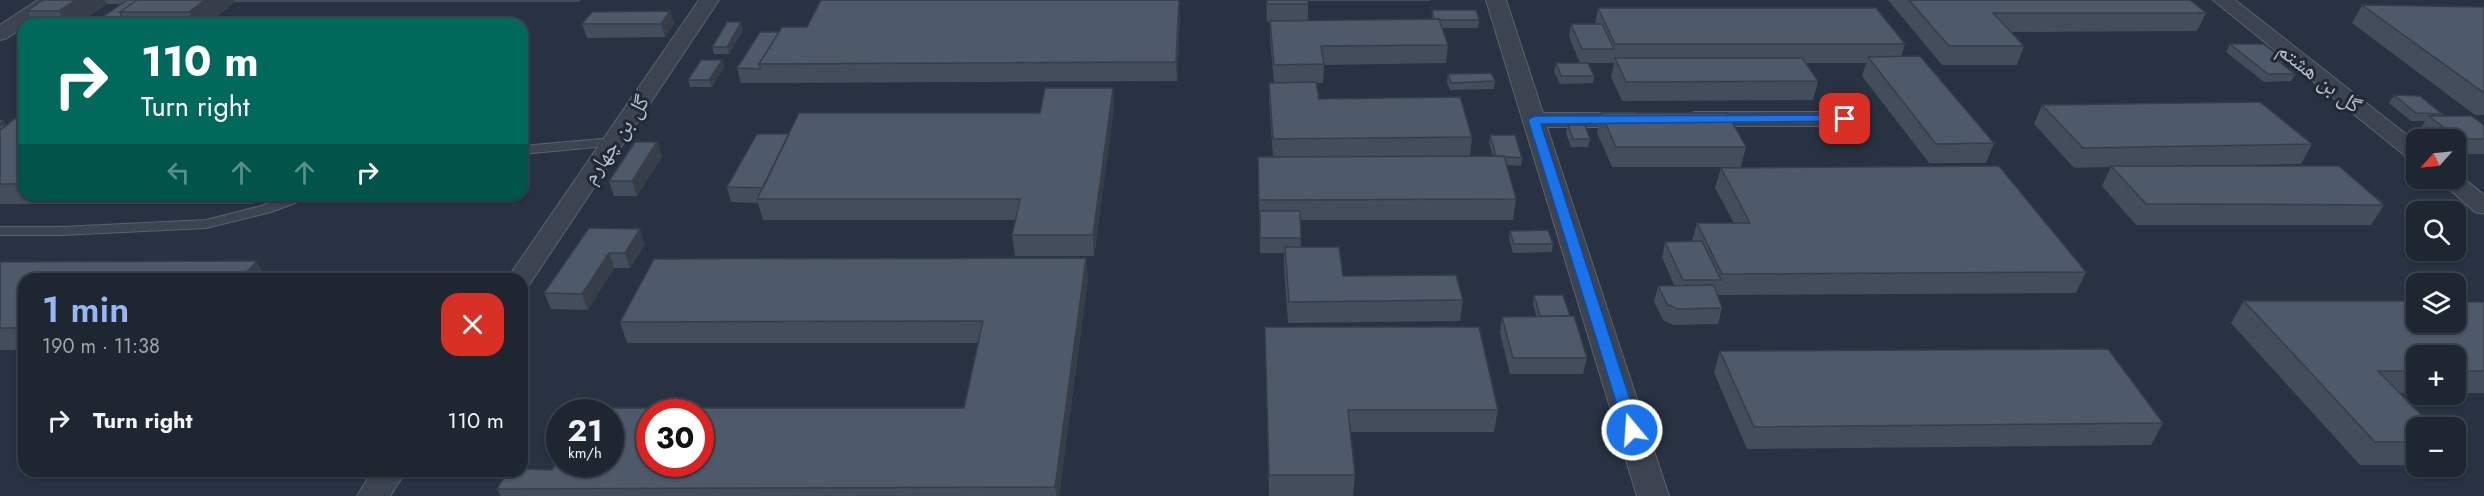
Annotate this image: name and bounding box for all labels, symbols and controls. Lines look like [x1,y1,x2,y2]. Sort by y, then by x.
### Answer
text: 110 m [141,31,259,92]
street label: گل بن هشتم [2271,34,2369,120]
icon: right [42,42,120,120]
text: Turn right [141,87,249,126]
street label: گل بن چهارم [573,88,657,190]
pin [1819,93,1870,144]
icon: arrive [1828,102,1861,135]
north arrow [2406,129,2466,189]
map controls [2406,129,2466,477]
icon: left [162,156,195,189]
icon: ahead [225,156,258,189]
icon: ahead [288,156,321,189]
icon: right [351,156,384,189]
button: search [2406,201,2466,261]
button: layers [2406,273,2466,333]
text: 1 min [42,283,129,335]
button: close [441,293,504,356]
text: 190 m · 11:38 [42,332,160,361]
button: + [2406,345,2466,405]
position arrow [1600,398,1664,462]
speed limit sign: 30 [636,399,714,477]
icon: right [42,404,75,437]
text: Turn right [93,404,193,436]
text: 110 m [447,404,504,436]
text: 21 [568,409,602,452]
button: − [2406,417,2466,477]
text: km/h [568,442,602,464]

